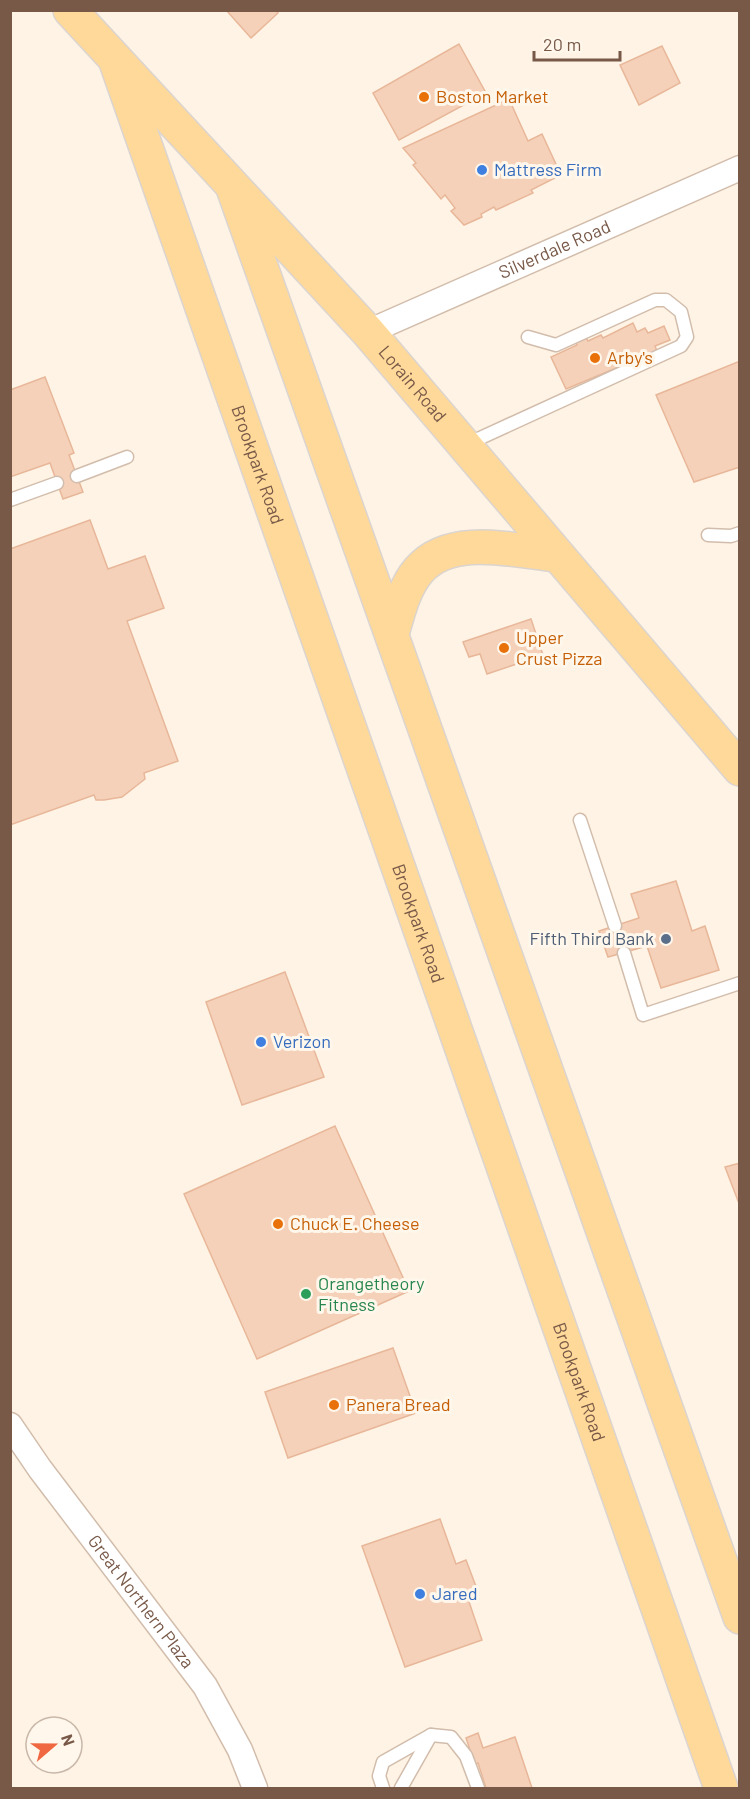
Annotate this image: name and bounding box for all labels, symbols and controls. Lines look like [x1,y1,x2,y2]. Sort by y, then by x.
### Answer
scale bar [534,24,620,62]
text: 20 m [543,33,581,55]
place label: Boston Market [436,85,548,107]
marker: Boston Market [417,90,431,104]
place label: Mattress Firm [494,158,602,180]
marker: Mattress Firm [475,163,489,177]
street label: Silverdale Road [495,215,614,283]
street label: Lorain Road [374,341,452,426]
place label: Arby's [607,346,653,368]
marker: Arby's [588,351,602,365]
street label: Brookpark Road [227,402,289,527]
place label: Upper Crust Pizza [516,626,602,669]
marker: Upper Crust Pizza [497,641,511,655]
street label: Brookpark Road [388,861,450,986]
place label: Fifth Third Bank [529,927,654,949]
marker: Fifth Third Bank [659,932,673,946]
place label: Verizon [273,1030,331,1052]
marker: Verizon [254,1035,268,1049]
place label: Chuck E. Cheese [290,1212,420,1234]
marker: Chuck E. Cheese [271,1217,285,1231]
place label: Orangetheory Fitness [318,1272,425,1315]
marker: Orangetheory Fitness [299,1287,313,1301]
street label: Brookpark Road [549,1319,611,1444]
place label: Panera Bread [346,1393,451,1415]
marker: Panera Bread [327,1398,341,1412]
street label: Great Northern Plaza [84,1530,200,1672]
place label: Jared [432,1582,477,1604]
marker: Jared [413,1587,427,1601]
north arrow [24,1715,84,1775]
text: N [58,1731,79,1748]

